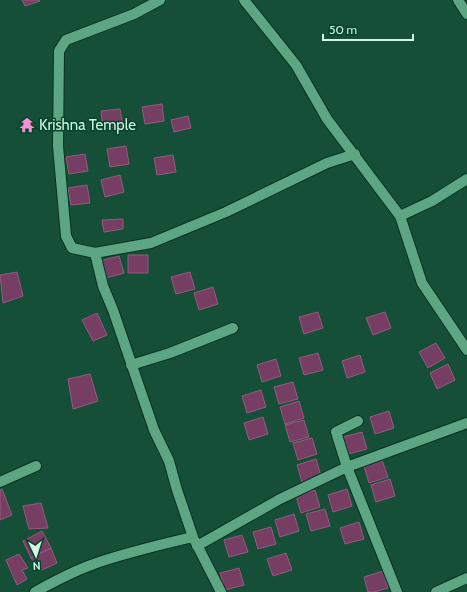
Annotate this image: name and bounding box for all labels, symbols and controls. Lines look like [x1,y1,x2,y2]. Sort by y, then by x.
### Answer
scale bar [323,16,413,42]
text: 50 m [329,22,357,37]
temple icon: Krishna Temple [18,116,36,134]
place label: Krishna Temple [39,116,136,134]
north arrow [16,536,56,576]
text: N [32,559,41,573]

